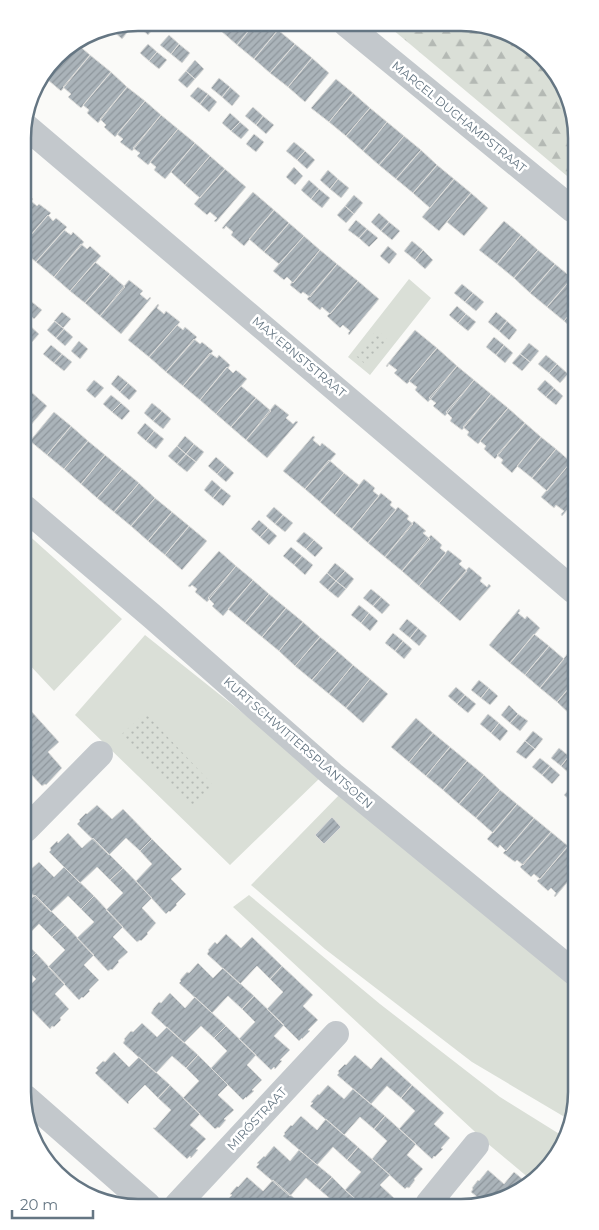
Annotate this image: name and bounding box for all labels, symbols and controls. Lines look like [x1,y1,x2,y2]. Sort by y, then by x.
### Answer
street label: MARCEL DUCHAMPSTRAAT [389,58,530,176]
street label: MAX ERNSTSTRAAT [249,313,349,400]
street label: KURT SCHWITTERSPLANTSOEN [221,674,376,811]
street label: MIRÓSTRAAT [224,1084,290,1153]
scale bar [12,1188,94,1220]
text: 20 m [20,1195,58,1214]

